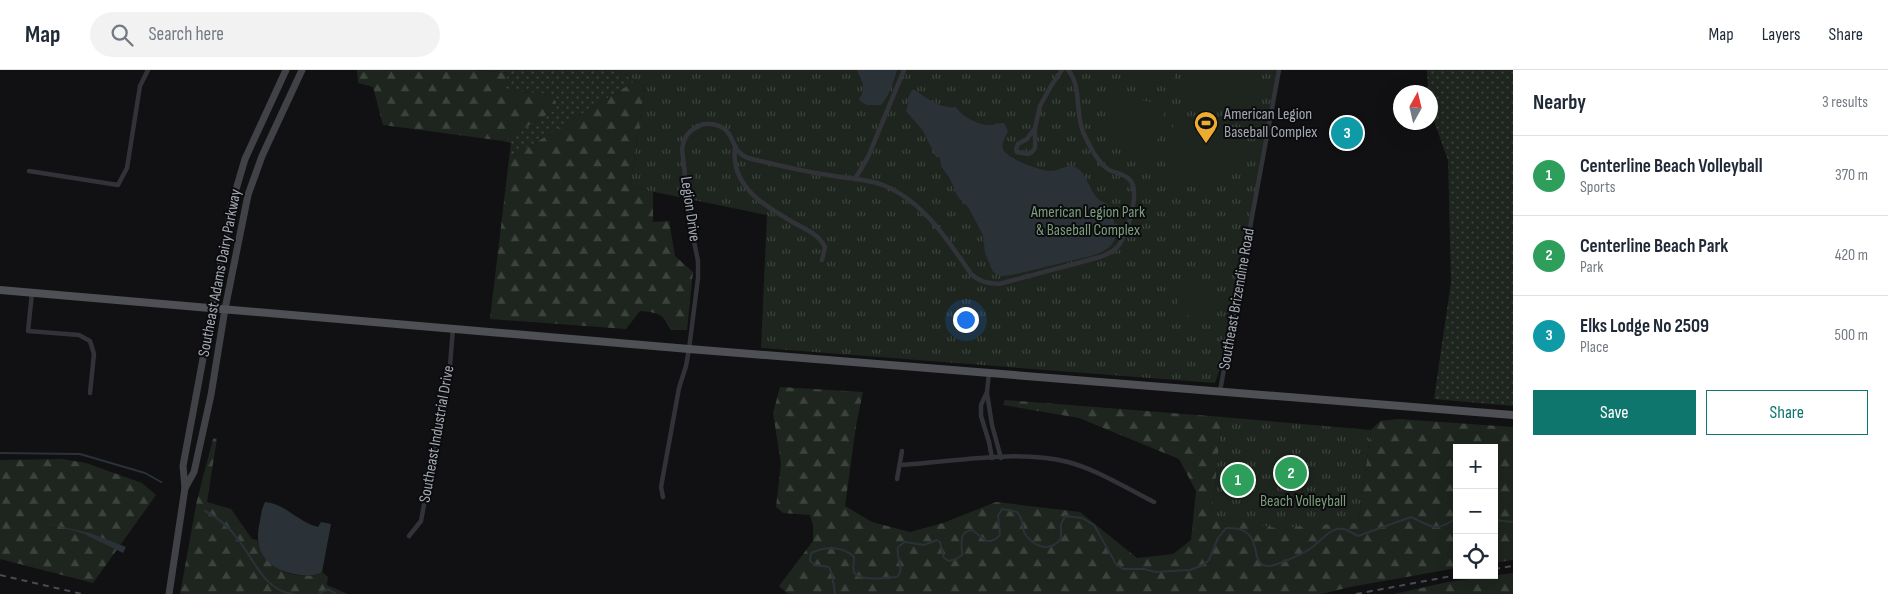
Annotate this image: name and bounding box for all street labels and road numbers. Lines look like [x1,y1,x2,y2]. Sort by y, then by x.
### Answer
street label: Legion Drive [676,175,704,243]
street label: Southeast Adams Dairy Parkway [194,188,246,358]
street label: Southeast Brizendine Road [1215,227,1259,371]
street label: Southeast Industrial Drive [416,364,458,504]

